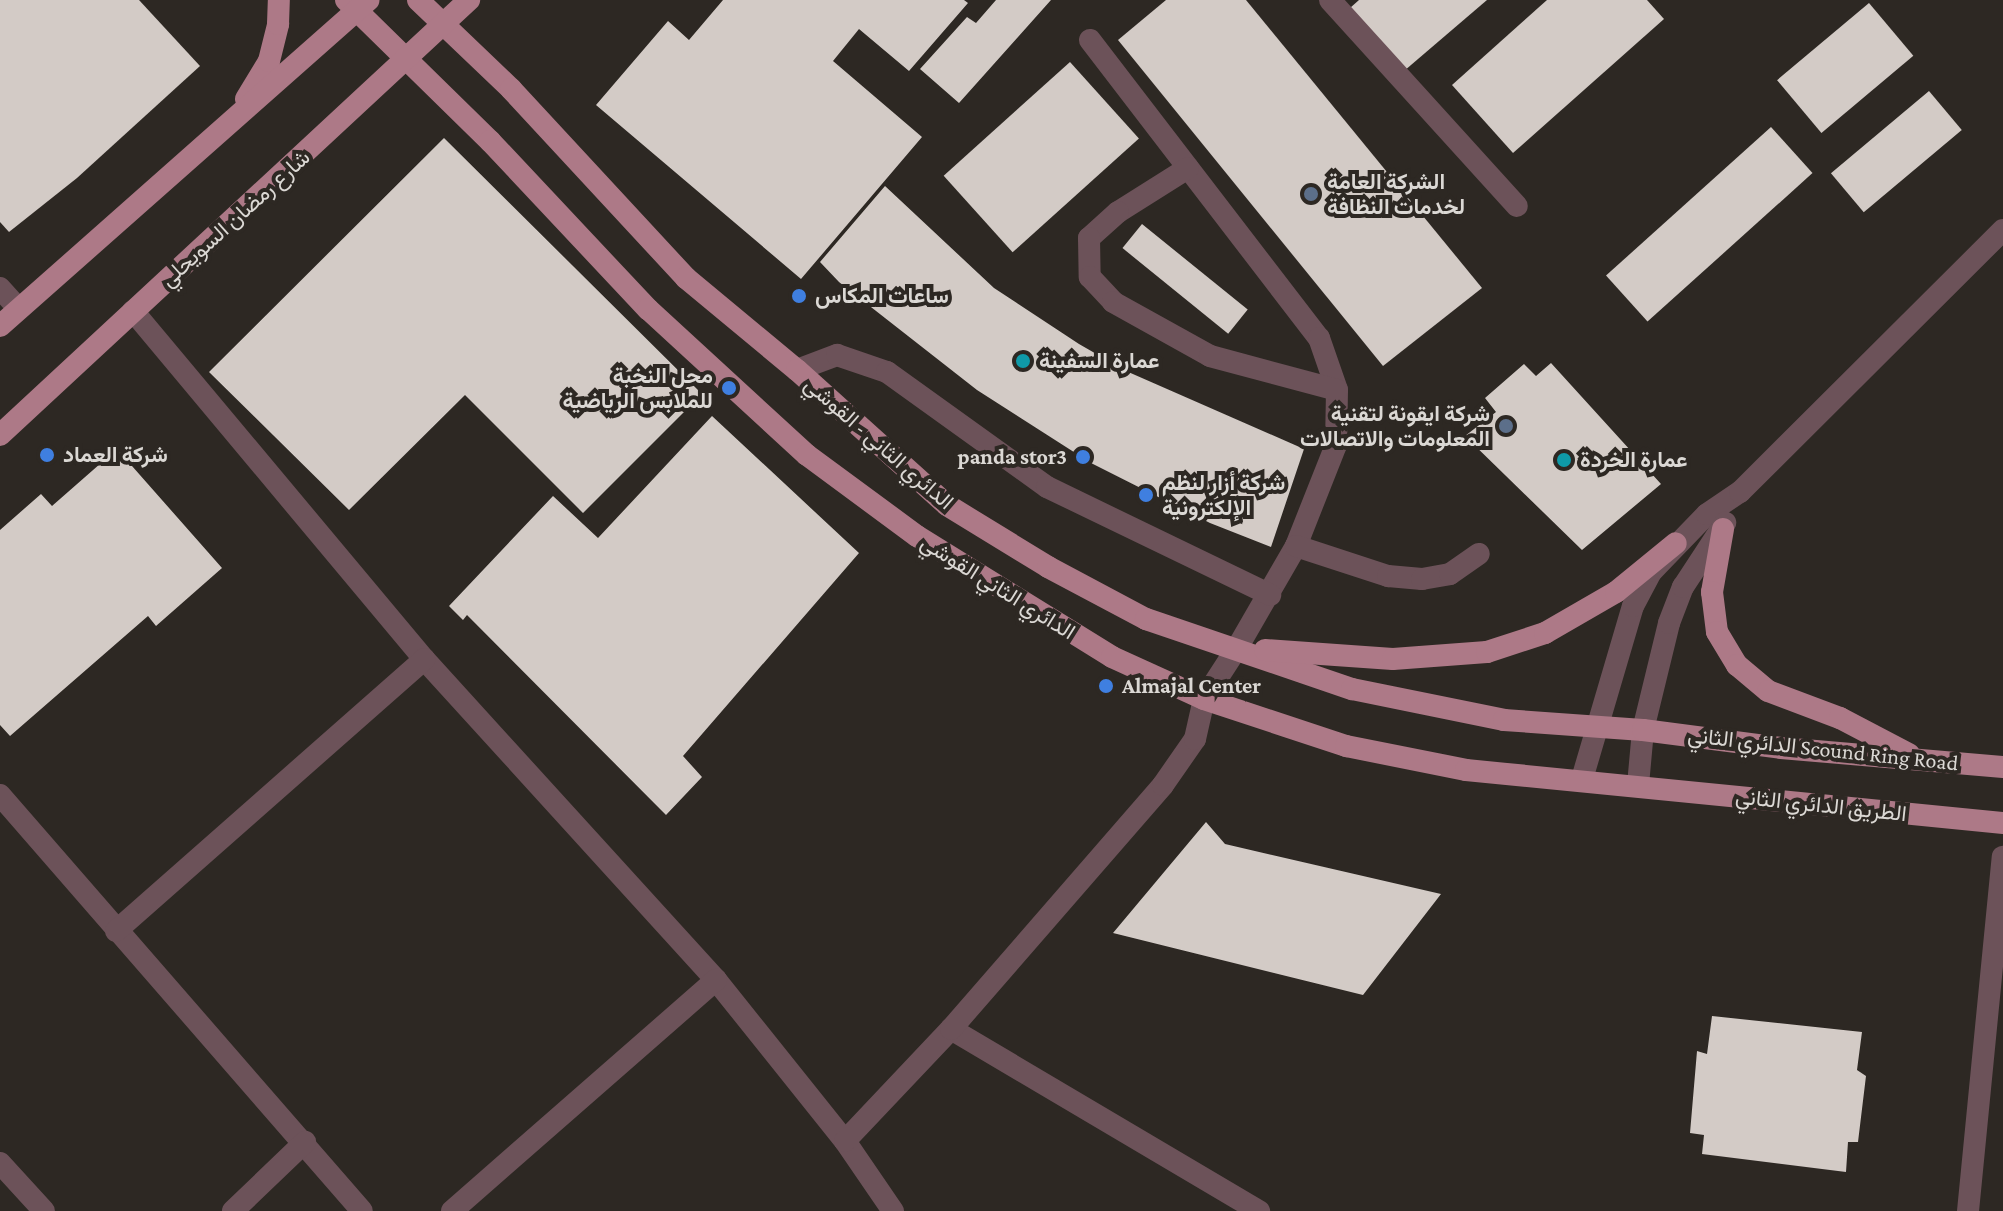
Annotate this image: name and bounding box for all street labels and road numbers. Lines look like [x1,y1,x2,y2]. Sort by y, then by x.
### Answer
street label: شارع رمضان السويحلي [155,144,315,292]
street label: الدائري الثاني - القوشي [799,371,959,515]
street label: الدائري الثاني القوشي [916,529,1080,645]
street label: الدائري الثاني Scound Ring Road [1686,722,1960,776]
street label: الطريق الدائري الثاني [1734,783,1908,827]

